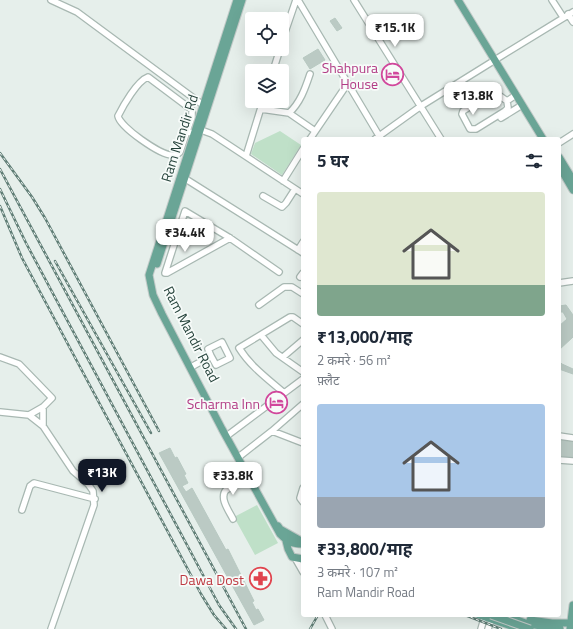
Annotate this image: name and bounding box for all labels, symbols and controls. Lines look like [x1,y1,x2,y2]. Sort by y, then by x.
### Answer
map controls [245,12,289,108]
button: locate [245,12,289,56]
pin: ₹15.1K [362,14,428,48]
text: ₹15.1K [375,17,415,37]
place label: Shahpura House [322,57,378,94]
hotel icon: Shahpura House [380,62,406,88]
button: layers [245,64,289,108]
pin: ₹13.8K [440,82,506,116]
text: ₹13.8K [453,85,493,105]
street label: Ram Mandir Rd [155,91,203,185]
text: 5 घर [317,148,349,174]
icon: filters [523,150,545,172]
icon: home [395,218,467,290]
pin: ₹34.4K [152,219,218,253]
text: ₹34.4K [165,222,205,242]
street label: Ram Mandir Road [159,282,225,386]
text: ₹13,000/माह [317,324,412,350]
text: 2 कमरे · 56 m² [317,350,391,370]
text: फ़्लैट [317,370,340,390]
hotel icon: Scharma Inn [263,390,289,416]
place label: Scharma Inn [187,393,260,414]
icon: home [395,430,467,502]
pin: ₹13K [78,459,126,493]
text: ₹13K [87,462,117,482]
pin: ₹33.8K [200,462,266,496]
text: ₹33.8K [213,465,253,485]
text: ₹33,800/माह [317,536,412,562]
text: 3 कमरे · 107 m² [317,562,398,582]
pharmacy icon: Dawa Dost [247,566,273,592]
place label: Dawa Dost [179,569,244,590]
text: Ram Mandir Road [317,582,415,602]

